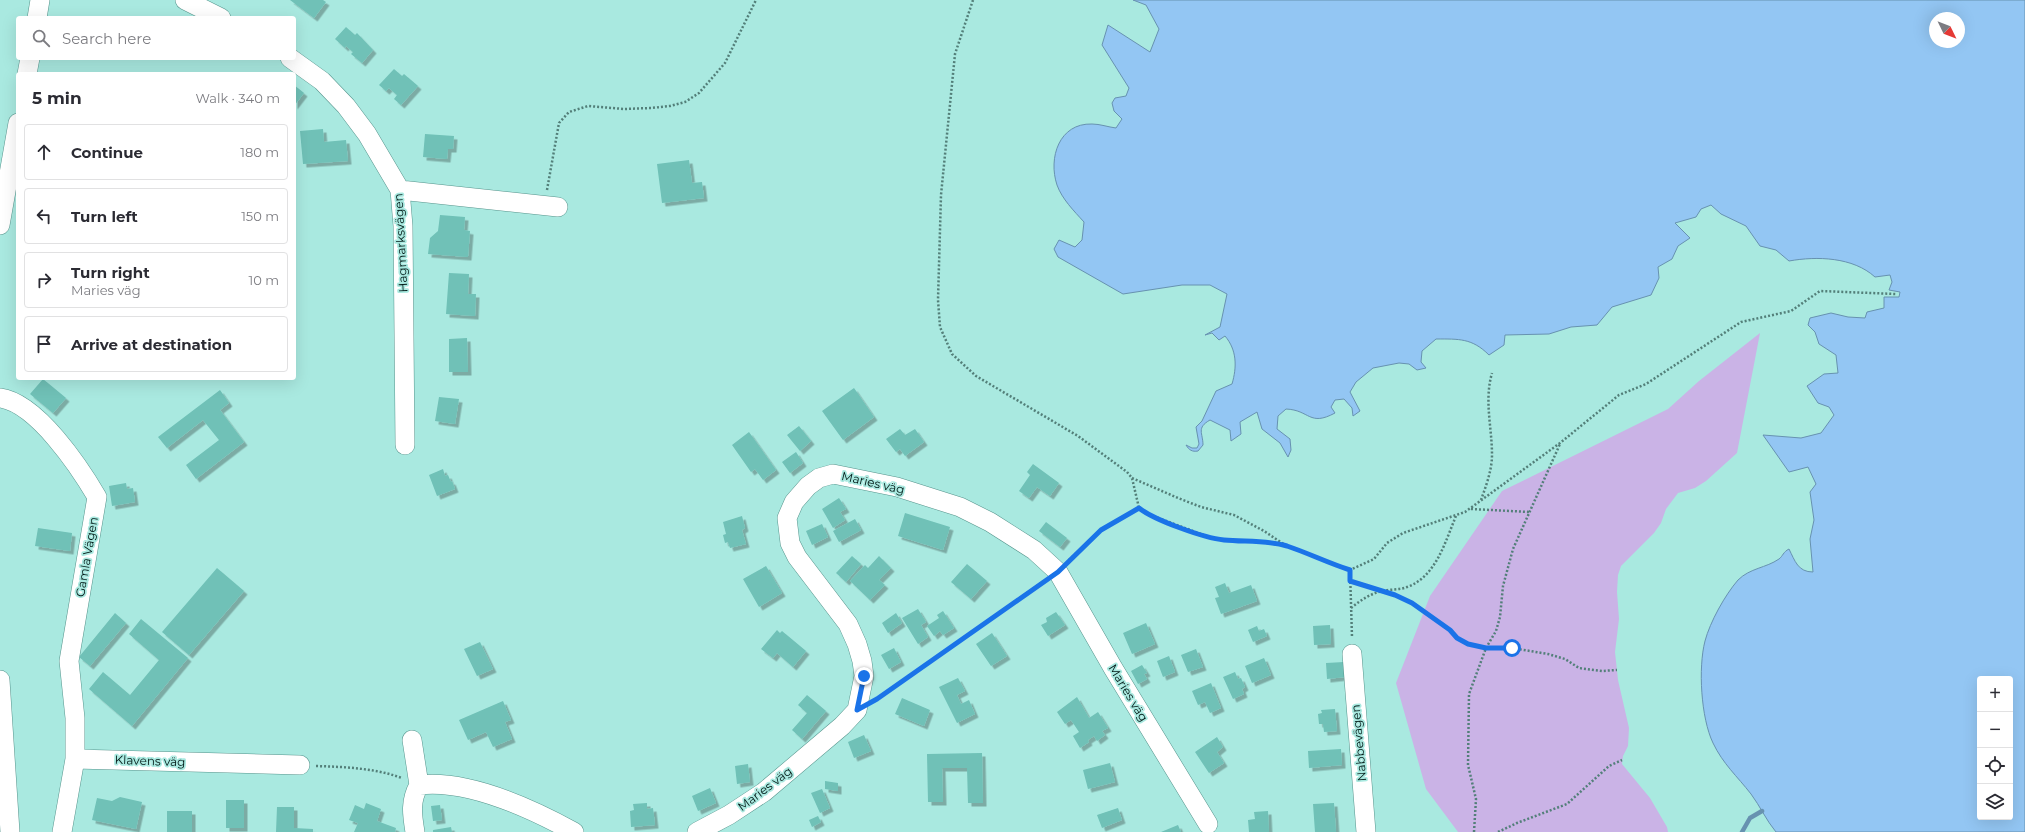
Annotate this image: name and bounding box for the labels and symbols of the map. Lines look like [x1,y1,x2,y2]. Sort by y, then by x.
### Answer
north arrow [1929,12,1965,48]
street label: Hagmarksvägen [390,193,411,293]
street label: Maries väg [840,468,906,497]
street label: Gamla Vägen [72,516,101,598]
route start [1503,639,1521,657]
street label: Maries väg [1105,661,1151,724]
route end [855,667,873,685]
street label: Nabbevägen [1348,704,1369,782]
street label: Klavens väg [114,752,186,769]
street label: Maries väg [735,763,795,814]

